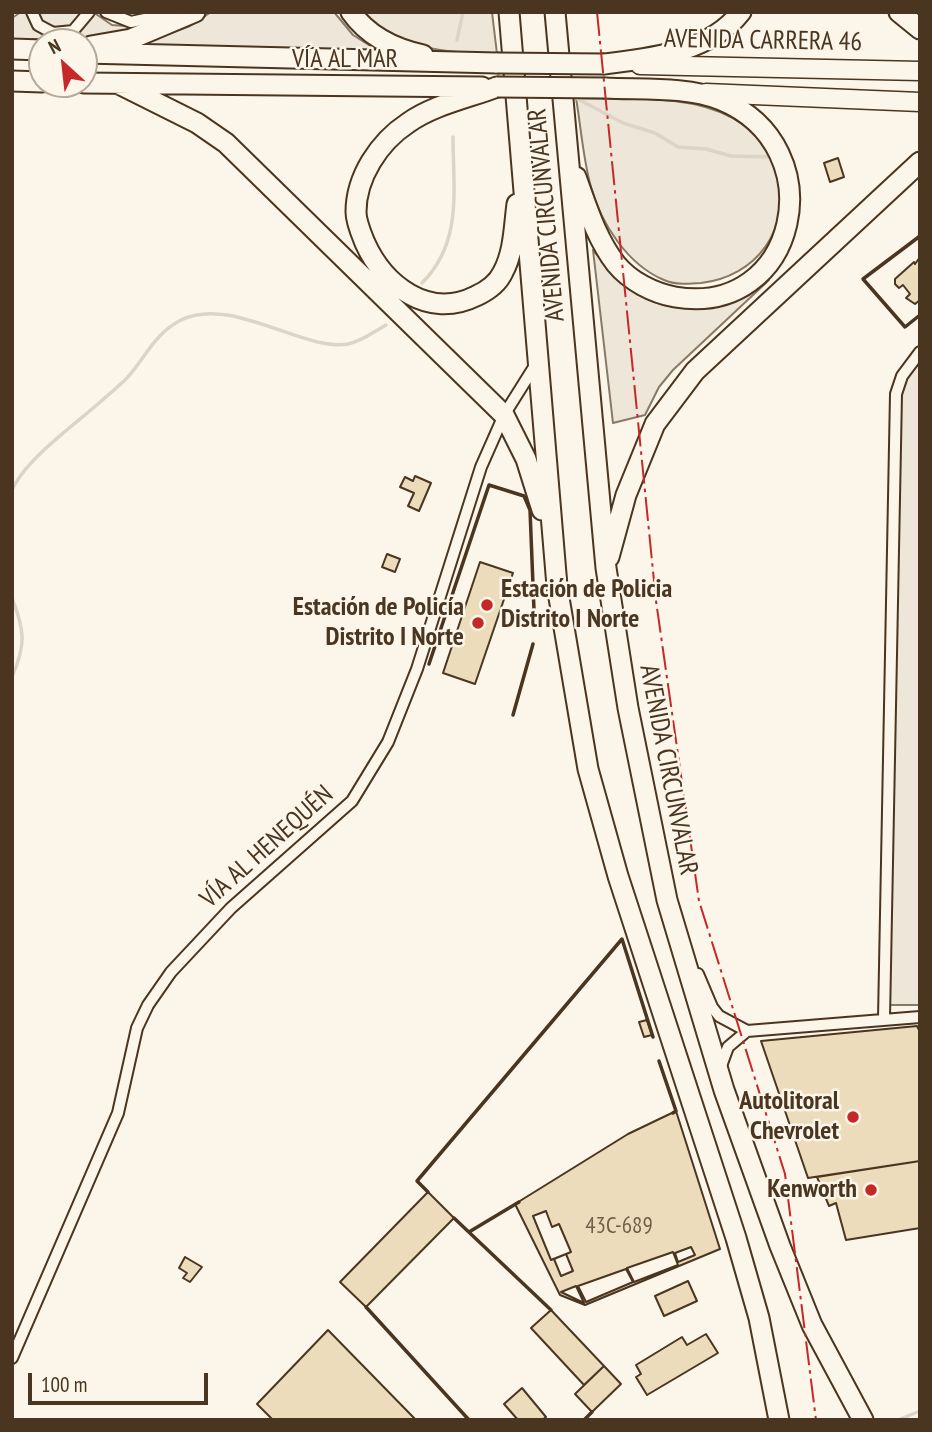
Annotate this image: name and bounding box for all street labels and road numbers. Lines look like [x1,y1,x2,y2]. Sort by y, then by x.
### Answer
street label: AVENIDA CARRERA 46 [664,24,862,58]
street label: VÍA AL MAR [292,44,398,76]
street label: AVENIDA CIRCUNVALAR [522,107,572,323]
street label: AVENIDA CIRCUNVALAR [632,662,704,878]
street label: VÍA AL HENEQUÉN [194,779,340,915]

